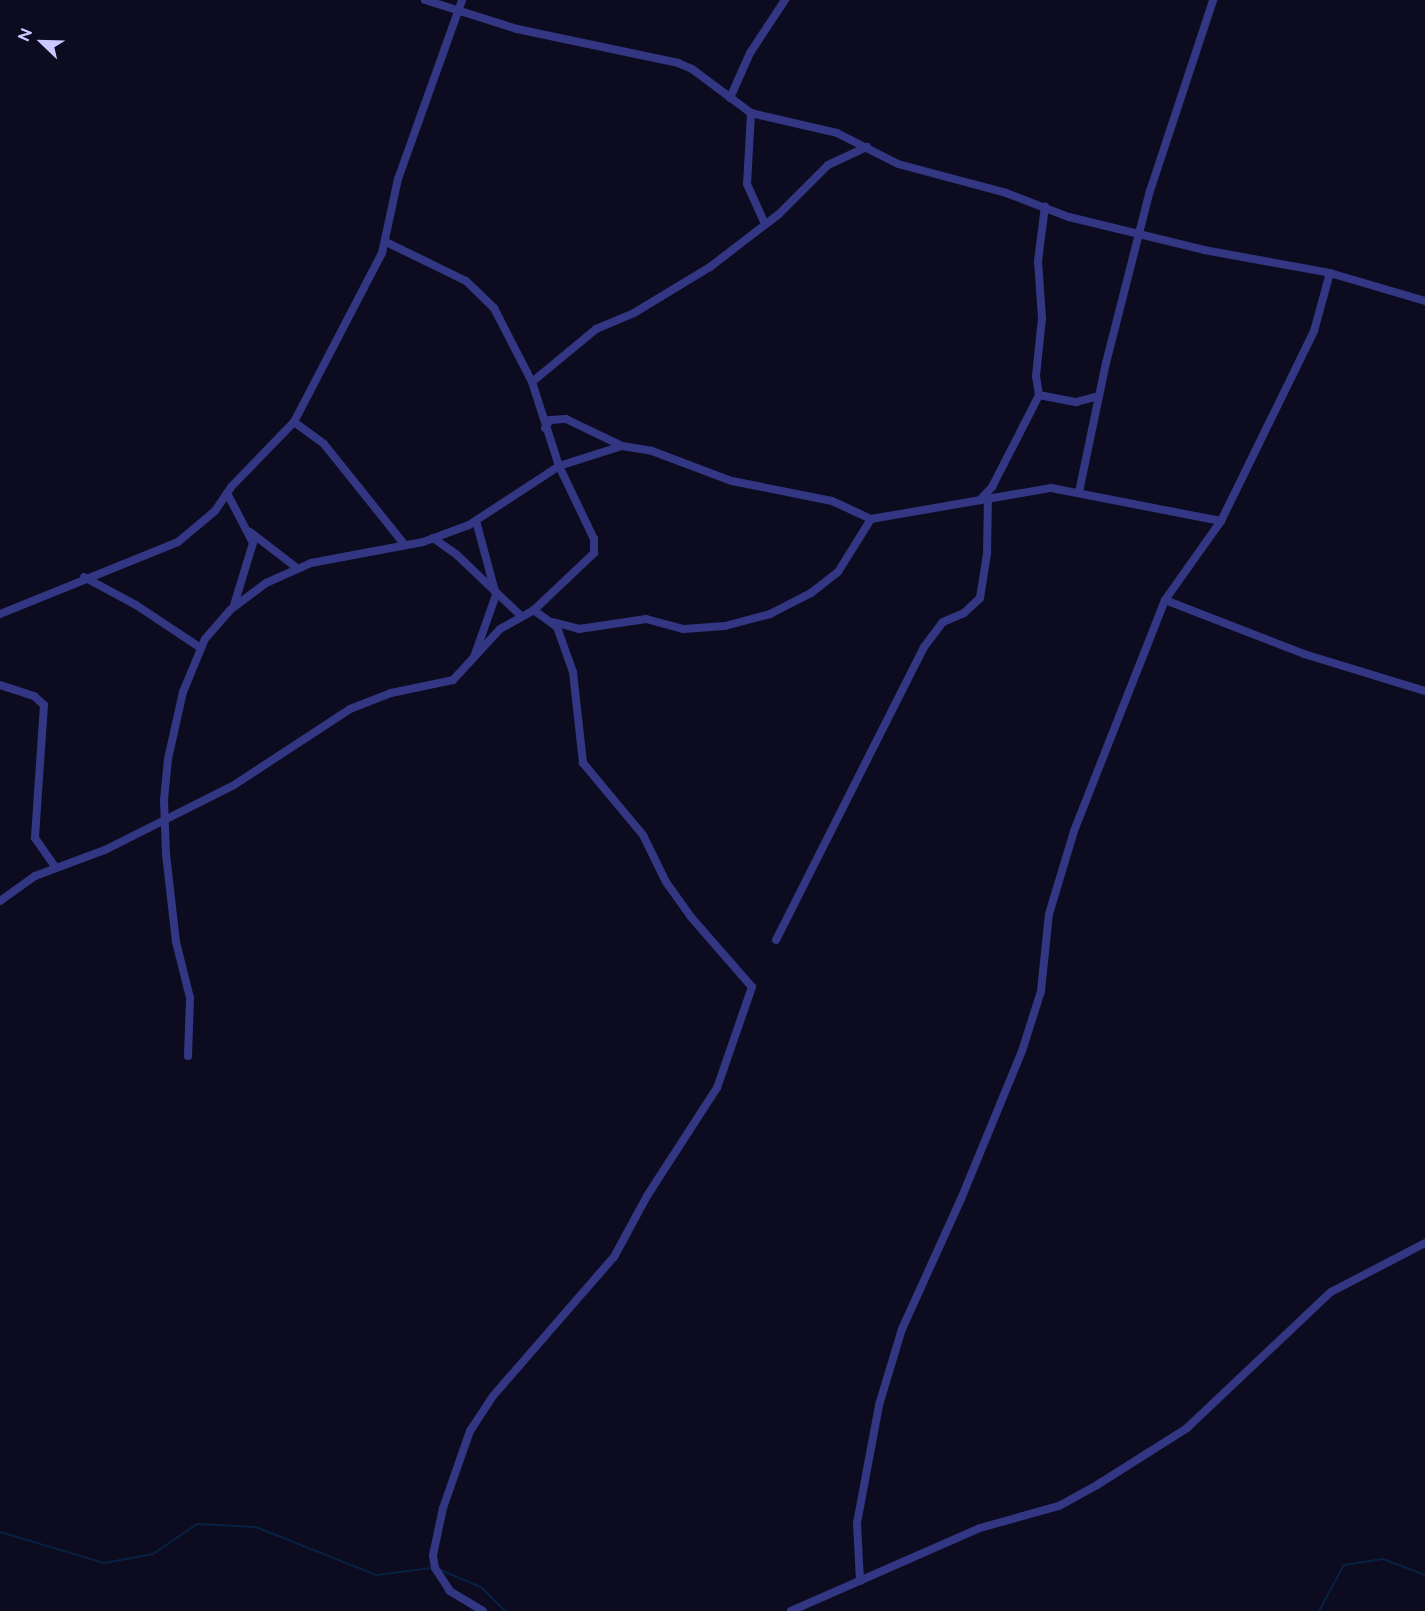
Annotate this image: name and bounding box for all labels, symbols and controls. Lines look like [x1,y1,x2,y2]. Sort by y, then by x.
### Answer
north arrow [12,12,72,72]
text: N [14,25,36,44]

